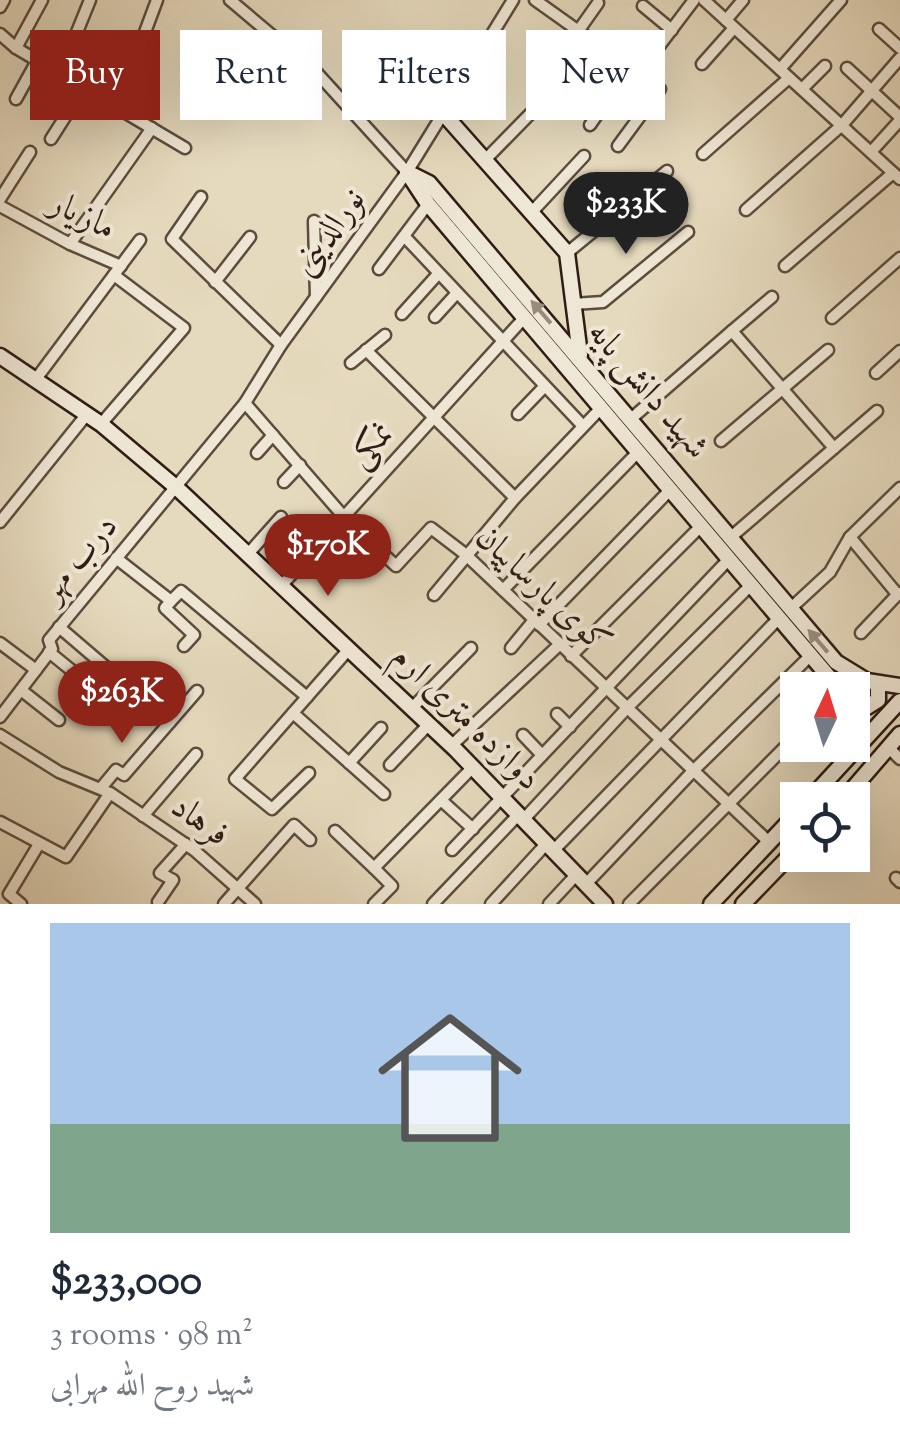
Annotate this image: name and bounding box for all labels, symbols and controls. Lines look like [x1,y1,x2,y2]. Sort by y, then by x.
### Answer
chip: Buy [30,30,160,120]
chip: Rent [180,30,322,120]
chip: Filters [342,30,506,120]
chip: New [526,30,665,120]
pin: $233K [556,172,696,257]
street label: مازیار [37,178,124,255]
street label: نورالدینی [281,178,379,288]
text: $233K [585,181,667,227]
one-way arrow [531,300,553,325]
street label: شهید دانش پایه [574,311,720,471]
street label: نمکی [337,411,407,481]
street label: درب مهر [26,504,132,616]
pin: $170K [258,514,398,599]
street label: کوی پارساییان [462,514,622,668]
text: $170K [286,523,370,569]
one-way arrow [808,629,830,654]
street label: دوازده متری ارم [377,634,552,805]
pin: $263K [52,661,192,746]
text: $263K [80,670,164,716]
north arrow [780,672,870,762]
map controls [780,672,870,872]
button: locate [780,782,870,872]
street label: فرهاد [159,783,239,861]
icon: home [360,988,540,1168]
text: $233,000 [50,1253,202,1313]
text: 3 rooms · 98 m² [50,1313,253,1359]
text: شهید روح الله مهرابی [50,1364,255,1410]

